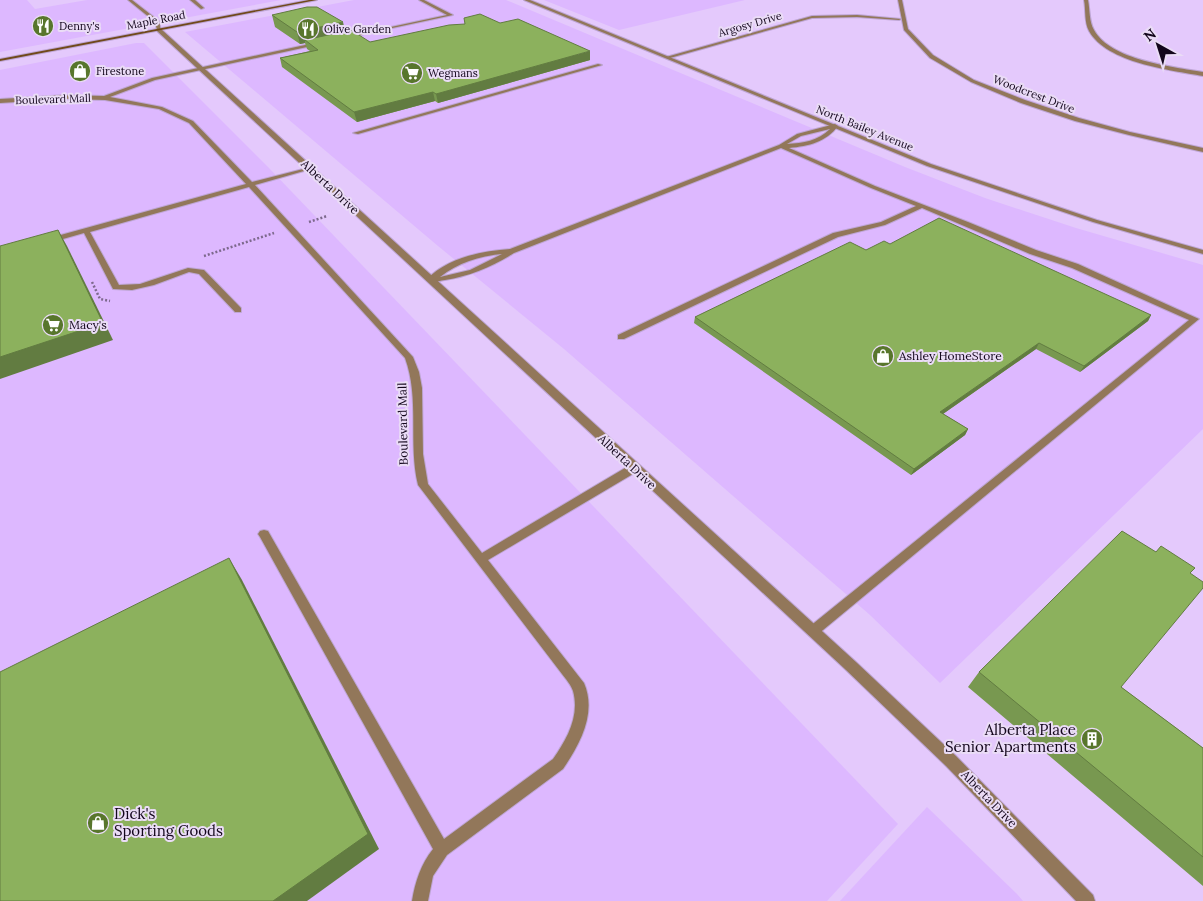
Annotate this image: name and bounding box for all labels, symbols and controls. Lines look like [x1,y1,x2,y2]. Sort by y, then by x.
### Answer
street label: Maple Road [125,7,187,33]
street label: Argosy Drive [716,8,783,40]
restaurant icon: Denny's [31,14,55,38]
restaurant icon: Olive Garden [296,17,320,41]
place label: Denny's [59,19,100,33]
north arrow [1133,20,1183,70]
place label: Olive Garden [324,22,391,36]
text: N [1140,24,1160,45]
shop icon: Firestone [68,59,92,83]
supermarket icon: Wegmans [400,61,424,85]
place label: Firestone [96,64,144,78]
place label: Wegmans [428,66,478,80]
street label: Woodcrest Drive [991,72,1077,116]
street label: Boulevard Mall [15,91,91,107]
street label: North Bailey Avenue [814,102,916,154]
street label: Alberta Drive [298,155,363,218]
supermarket icon: Macy's [41,313,65,337]
place label: Macy's [69,317,107,332]
shop icon: Ashley HomeStore [871,344,895,368]
place label: Ashley HomeStore [898,348,1002,363]
street label: Boulevard Mall [394,383,411,465]
street label: Alberta Drive [595,430,660,493]
place label: Alberta Place Senior Apartments [945,720,1076,756]
building icon: Alberta Place Senior Apartments [1080,727,1104,751]
street label: Alberta Drive [958,766,1021,831]
place label: Dick's Sporting Goods [114,804,223,840]
shop icon: Dick's Sporting Goods [86,811,110,835]

